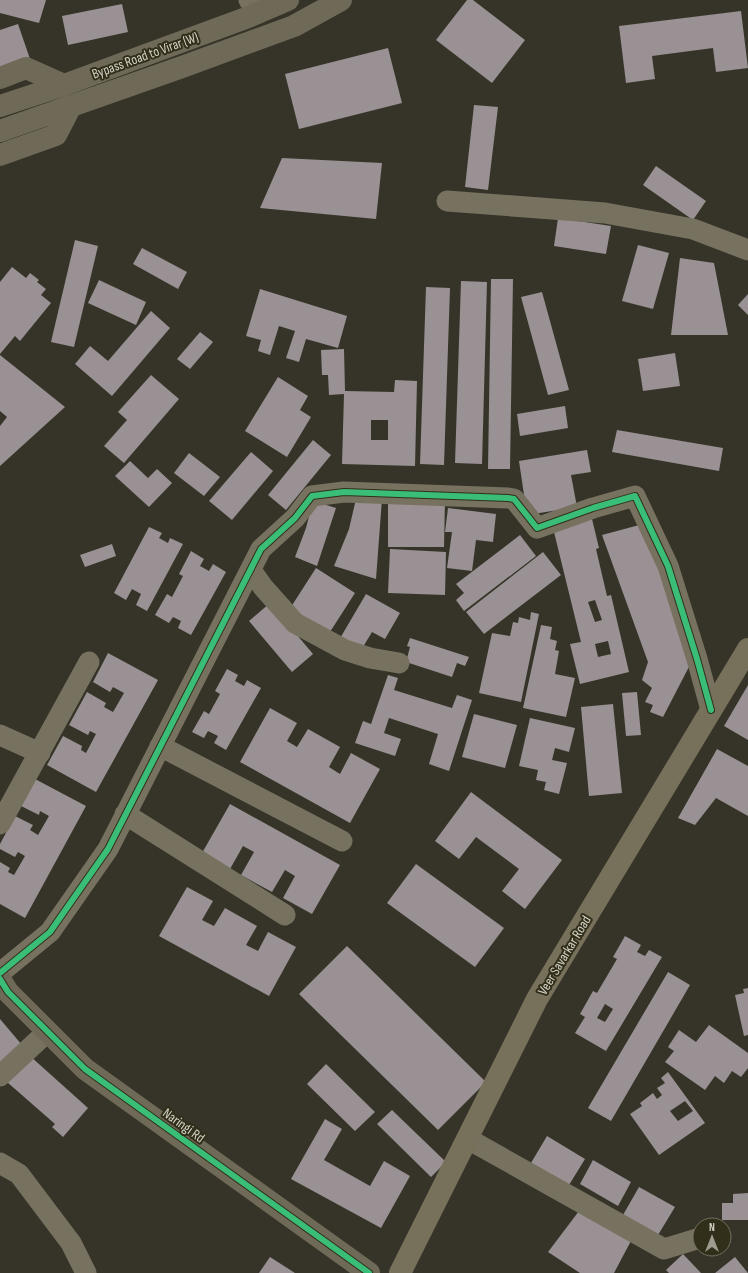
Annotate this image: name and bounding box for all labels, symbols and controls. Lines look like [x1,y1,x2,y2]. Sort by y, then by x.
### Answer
street label: Bypass Road to Virar (W) [90,28,201,83]
street label: Veer Savarkar Road [534,912,595,998]
street label: Naringi Rd [159,1105,208,1146]
north arrow [692,1217,732,1257]
text: N [709,1221,715,1234]

